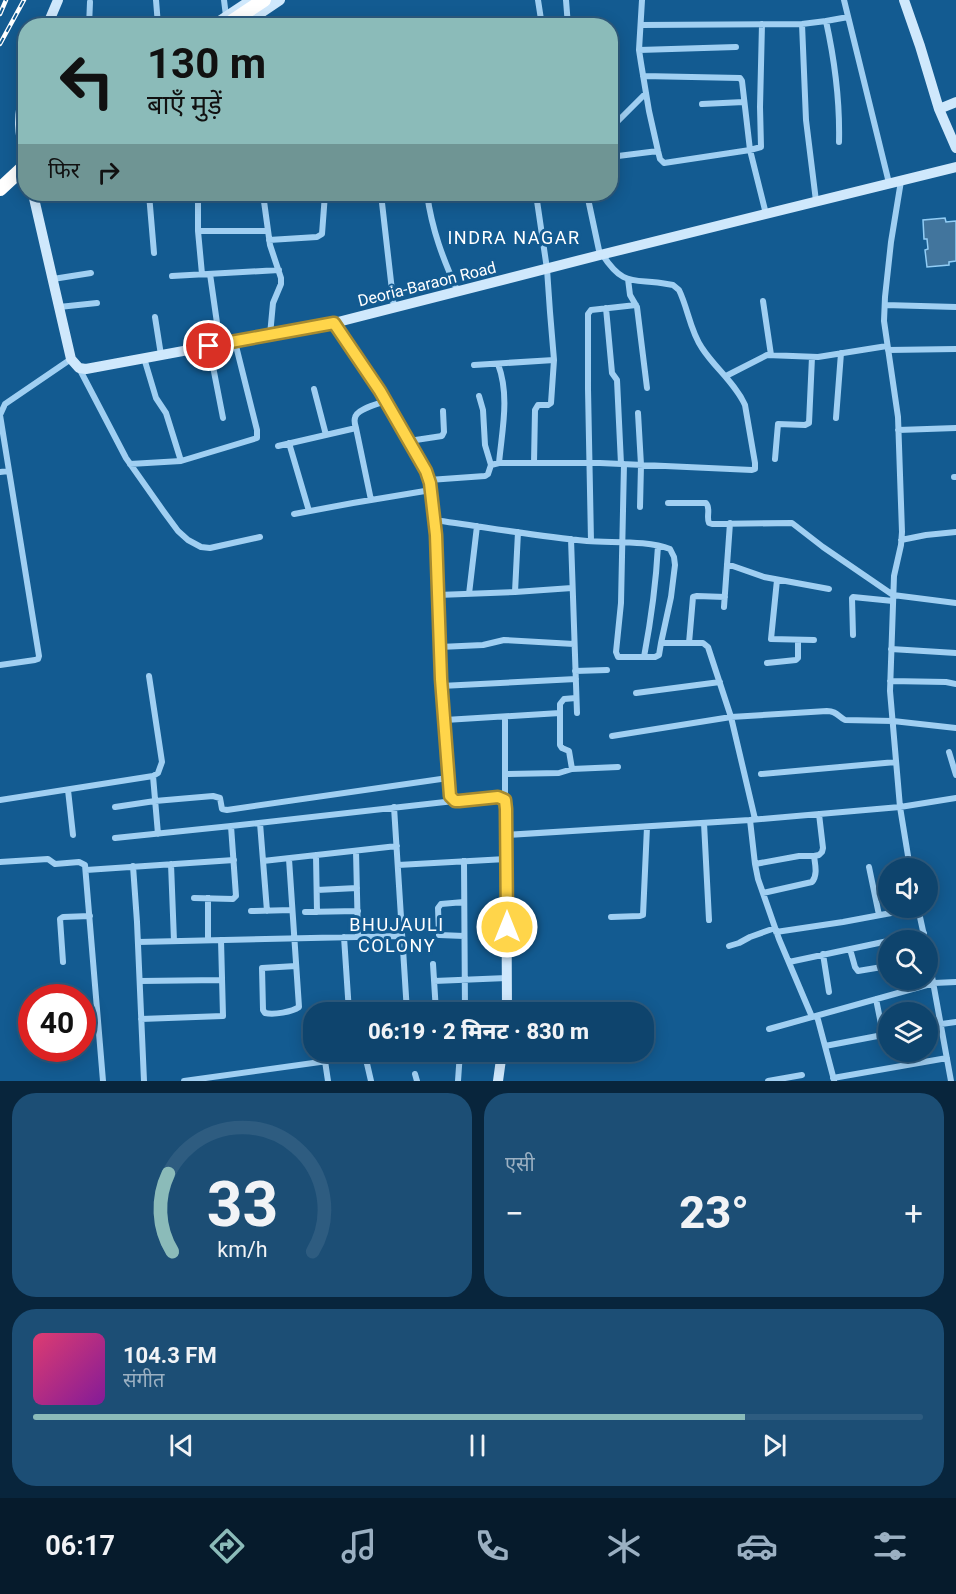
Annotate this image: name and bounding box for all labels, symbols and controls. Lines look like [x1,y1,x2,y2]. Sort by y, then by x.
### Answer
text: 130 m [147,39,266,88]
icon: left [48,42,126,120]
text: बाएँ मुड़ें [147,89,222,121]
icon: right [92,156,125,189]
text: फिर [48,158,80,183]
district label: INDRA NAGAR [447,227,581,248]
street label: Deoria-Baraon Road [356,258,498,310]
pin [183,320,234,371]
icon: arrive [192,329,225,362]
map controls [878,858,938,1062]
button: sound [878,858,938,918]
position arrow [475,895,539,959]
district label: BHUJAULI COLONY [349,914,445,956]
button: search [878,930,938,990]
speed limit sign: 40 [18,984,96,1062]
button: layers [878,1002,938,1062]
text: 06:19 · 2 मिनट · 830 m [368,1019,589,1044]
text: एसी [505,1152,535,1176]
text: 33 [206,1168,278,1241]
text: 23° [679,1186,749,1239]
text: − [505,1194,524,1233]
text: + [904,1194,923,1233]
text: km/h [217,1237,267,1262]
text: 104.3 FM [123,1343,217,1368]
text: संगीत [123,1368,164,1392]
icon: previous [165,1429,198,1462]
icon: pause [461,1429,494,1462]
icon: next [758,1429,791,1462]
icon: directions [206,1525,248,1567]
icon: music [338,1525,380,1567]
icon: phone [471,1525,513,1567]
icon: climate [603,1525,645,1567]
icon: car [736,1525,778,1567]
icon: filters [869,1525,911,1567]
text: 06:17 [45,1530,115,1562]

